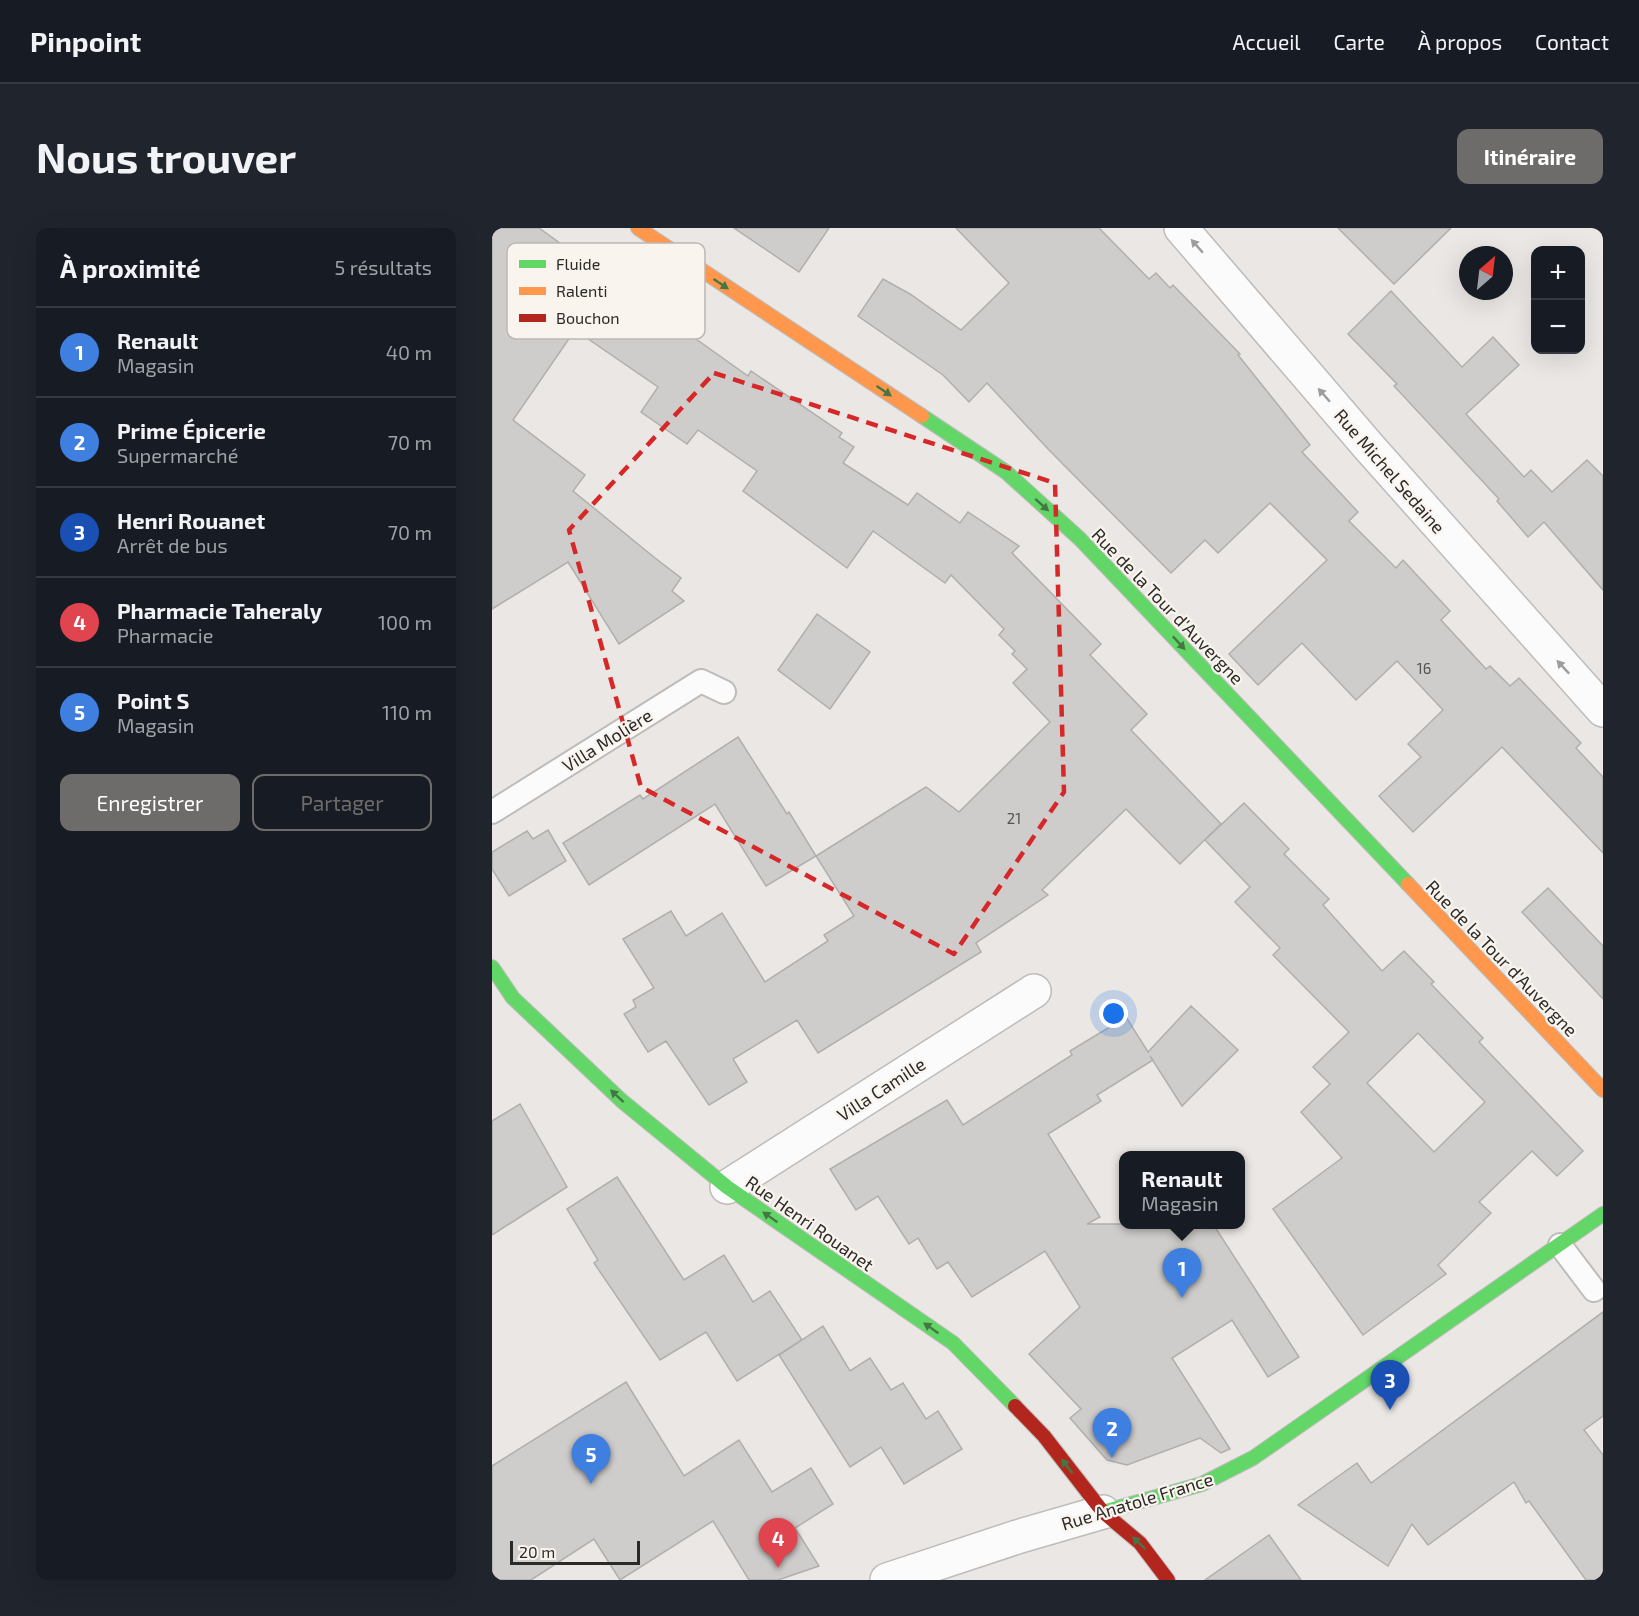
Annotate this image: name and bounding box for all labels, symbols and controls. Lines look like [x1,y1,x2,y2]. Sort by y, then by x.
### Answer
text: Pinpoint [30,24,141,58]
text: Accueil [1232,29,1301,54]
text: Carte [1334,29,1385,54]
text: À propos [1418,29,1502,54]
text: Contact [1535,29,1609,54]
button: Itinéraire [1457,129,1603,184]
text: Nous trouver [36,131,296,181]
one-way arrow [1190,239,1204,254]
legend [507,243,705,339]
north arrow [1459,246,1513,300]
map controls [1531,246,1585,354]
button: + [1531,246,1585,300]
text: À proximité [60,252,201,283]
text: Fluide [556,254,600,273]
text: 5 résultats [335,255,432,279]
one-way arrow [713,278,730,289]
text: Ralenti [556,281,607,300]
button: − [1531,300,1585,354]
text: Bouchon [556,308,620,327]
text: Renault [117,327,198,353]
text: 1 [75,340,84,364]
text: 40 m [386,340,432,364]
text: Magasin [117,353,194,377]
one-way arrow [876,386,892,397]
one-way arrow [1318,388,1331,403]
street label: Rue Michel Sedaine [1330,404,1450,538]
text: Prime Épicerie [117,417,266,443]
text: 2 [74,430,85,454]
text: 70 m [388,430,432,454]
text: Supermarché [117,443,238,467]
one-way arrow [1034,498,1049,511]
text: Henri Rouanet [117,507,265,533]
text: 3 [74,520,85,544]
text: 70 m [388,520,432,544]
street label: Rue de la Tour d'Auvergne [1088,523,1248,689]
text: Arrêt de bus [117,533,228,557]
text: Pharmacie Taheraly [117,597,322,623]
text: 4 [73,610,86,634]
text: 100 m [378,610,432,634]
text: Pharmacie [117,623,213,647]
one-way arrow [1172,636,1186,651]
house number: 16 [1417,659,1431,677]
one-way arrow [1557,661,1571,675]
text: Point S [117,687,189,713]
text: 5 [74,700,85,724]
text: 110 m [382,700,432,724]
street label: Villa Molière [558,704,656,776]
text: Magasin [117,713,194,737]
button: Enregistrer [60,774,240,831]
button: Partager [252,774,432,831]
house number: 21 [1007,809,1021,827]
street label: Rue de la Tour d'Auvergne [1422,875,1582,1041]
your location [1099,999,1128,1028]
street label: Villa Camille [833,1052,929,1126]
one-way arrow [610,1090,625,1103]
popup [1119,1151,1245,1229]
text: Renault [1141,1165,1223,1191]
street label: Rue Henri Rouanet [742,1171,878,1275]
text: Magasin [1141,1191,1219,1215]
one-way arrow [762,1212,778,1223]
pin: 1 [1162,1248,1202,1298]
one-way arrow [923,1322,939,1334]
pin: 3 [1370,1360,1410,1410]
pin: 2 [1092,1408,1132,1458]
pin: 5 [572,1434,610,1484]
one-way arrow [1061,1459,1073,1474]
street label: Rue Anatole France [1058,1467,1216,1535]
pin: 4 [758,1518,798,1568]
one-way arrow [1132,1537,1147,1550]
scale bar [510,1538,640,1566]
text: 20 m [519,1542,555,1561]

